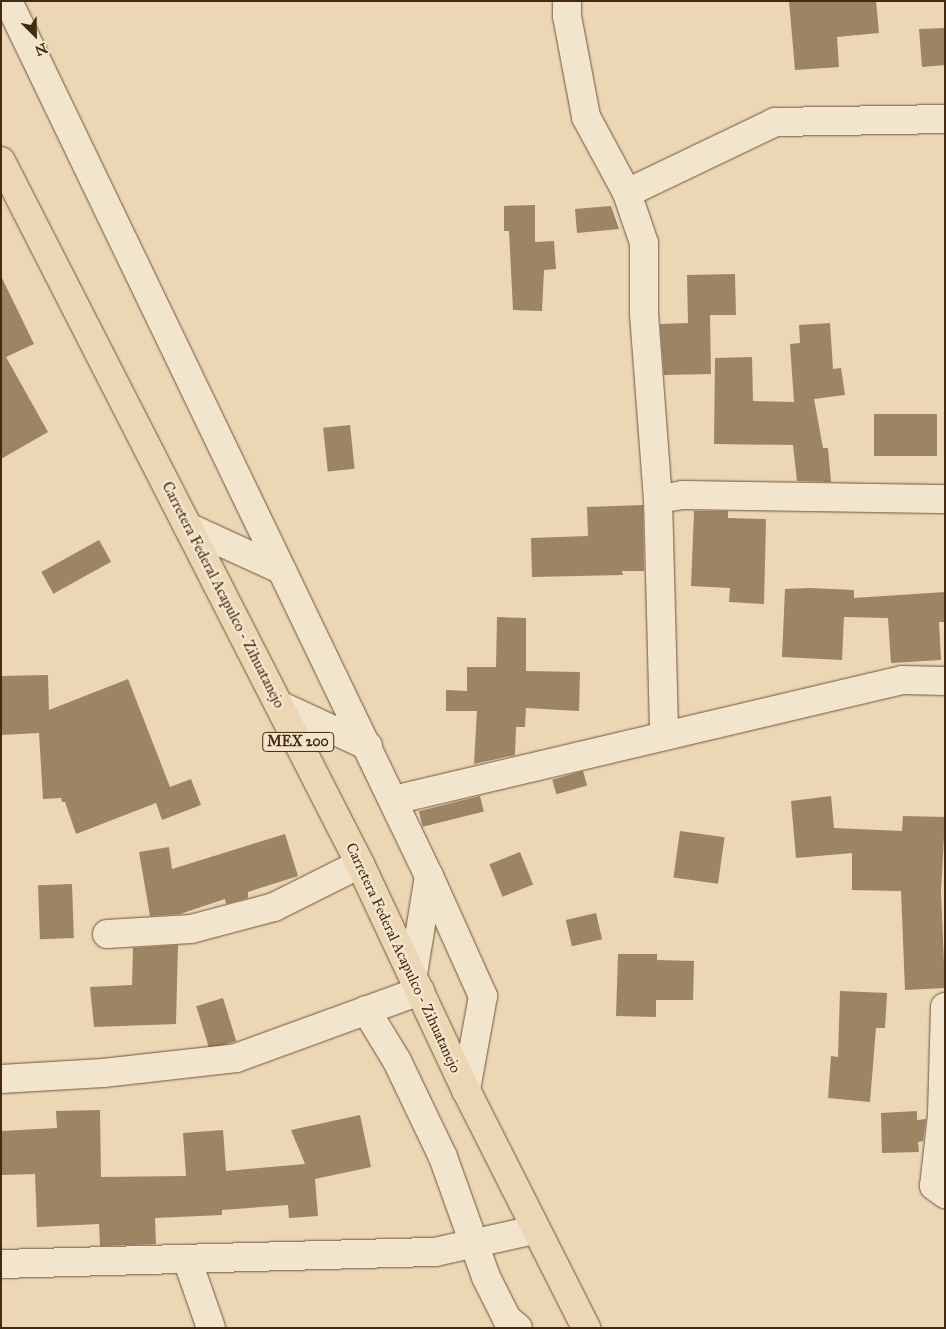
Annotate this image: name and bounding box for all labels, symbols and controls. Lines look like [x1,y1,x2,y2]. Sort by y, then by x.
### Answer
north arrow [10,10,60,60]
text: N [32,39,50,59]
street label: Carretera Federal Acapulco - Zihuatanejo [158,479,288,711]
road number: MEX 200 [262,730,334,754]
street label: Carretera Federal Acapulco - Zihuatanejo [342,840,464,1076]

